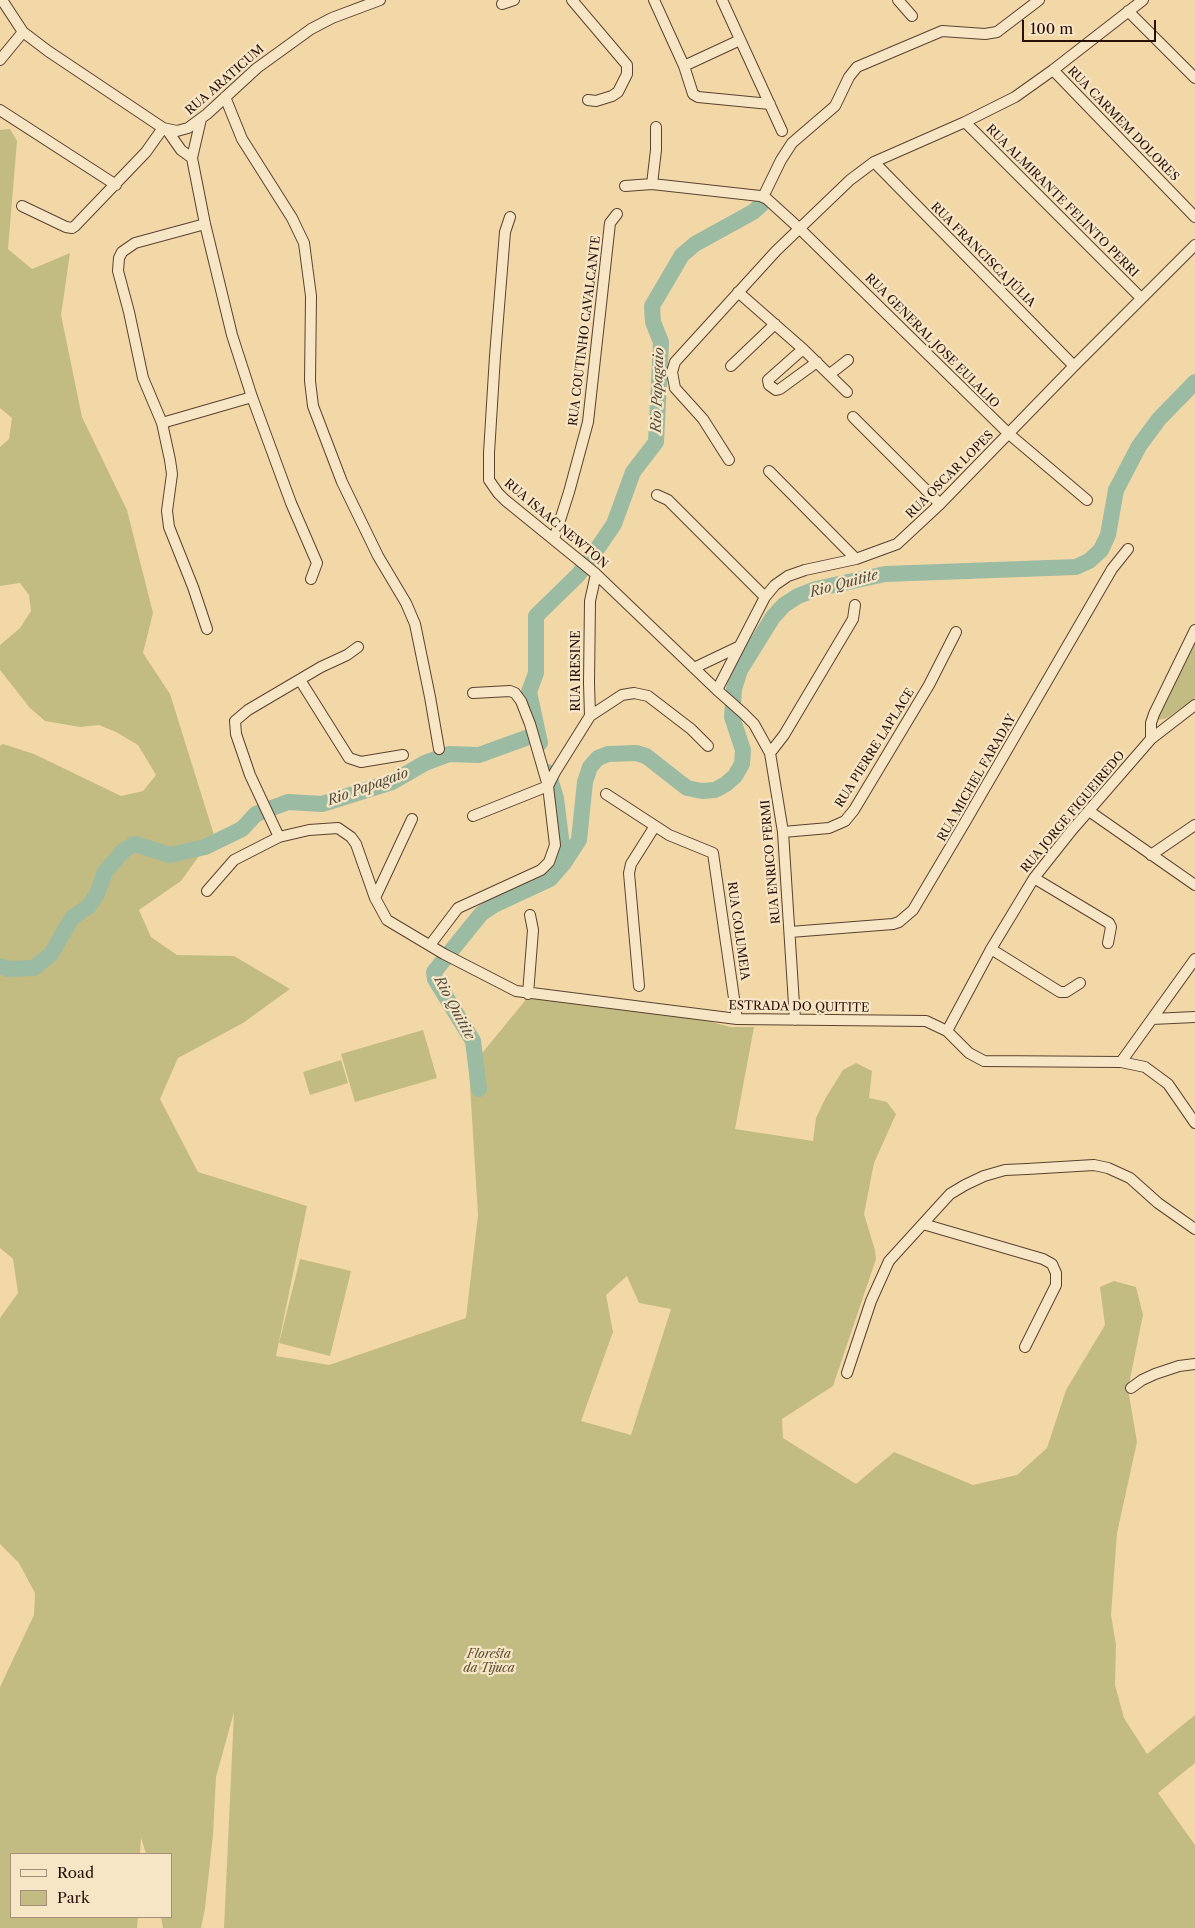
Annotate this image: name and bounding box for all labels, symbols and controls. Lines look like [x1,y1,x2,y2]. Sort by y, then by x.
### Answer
scale bar [1025,10,1159,42]
text: 100 m [1030,19,1073,38]
street label: RUA ARATICUM [183,42,267,118]
street label: RUA CARMEM DOLORES [1064,64,1182,184]
street label: RUA ALMIRANTE FELINTO PERRI [983,122,1141,280]
street label: RUA FRANCISCA JÚLIA [928,200,1038,310]
street label: RUA COUTINHO CAVALCANTE [566,235,604,427]
street label: RUA GENERAL JOSE EULALIO [862,271,1002,411]
water label: Rio Papagaio [648,347,668,433]
street label: RUA OSCAR LOPES [903,428,997,522]
street label: RUA ISAAC NEWTON [501,476,611,572]
water label: Rio Quitite [808,567,880,601]
street label: RUA IRESINE [570,630,584,712]
street label: RUA PIERRE LAPLACE [832,686,918,810]
street label: RUA MICHEL FARADAY [935,712,1019,844]
street label: RUA JORGE FIGUEIREDO [1018,748,1128,876]
water label: Rio Papagaio [325,765,411,809]
street label: RUA ENRICO FERMI [758,799,784,925]
street label: RUA COLUMEIA [724,881,752,981]
water label: Rio Quitite [430,973,478,1043]
street label: ESTRADA DO QUITITE [728,999,870,1015]
park label: Floresta da Tijuca [463,1648,515,1676]
legend [10,1853,172,1918]
text: Road [57,1863,94,1882]
text: Park [57,1888,90,1907]

